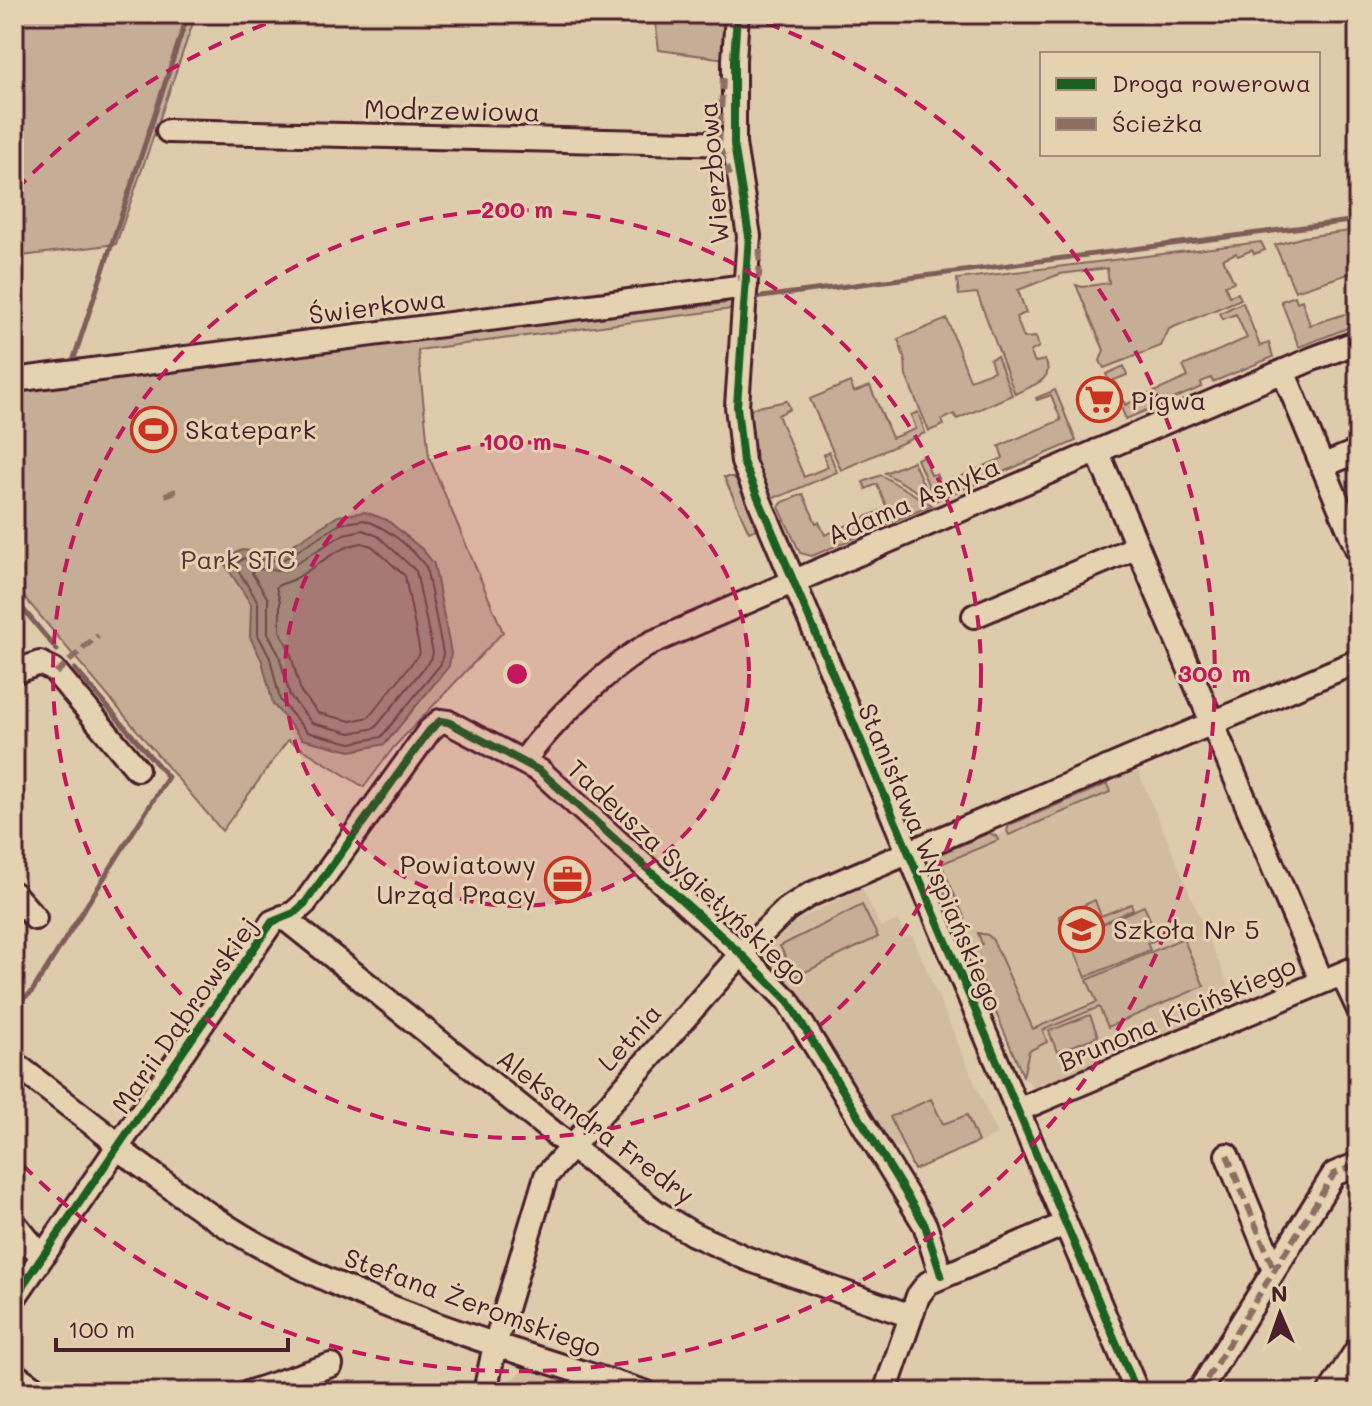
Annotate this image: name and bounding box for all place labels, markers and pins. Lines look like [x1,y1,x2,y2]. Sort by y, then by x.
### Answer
supermarket icon: Pigwa [1076,376,1124,424]
place label: Pigwa [1131,383,1206,417]
sports icon: Skatepark [130,405,178,453]
place label: Skatepark [185,412,316,446]
centre of rings [503,660,531,688]
place label: Powiatowy Urząd Pracy [376,847,536,911]
office icon: Powiatowy Urząd Pracy [543,855,591,903]
school or university icon: Szkoła Nr 5 [1058,905,1106,953]
place label: Szkoła Nr 5 [1113,912,1260,946]

